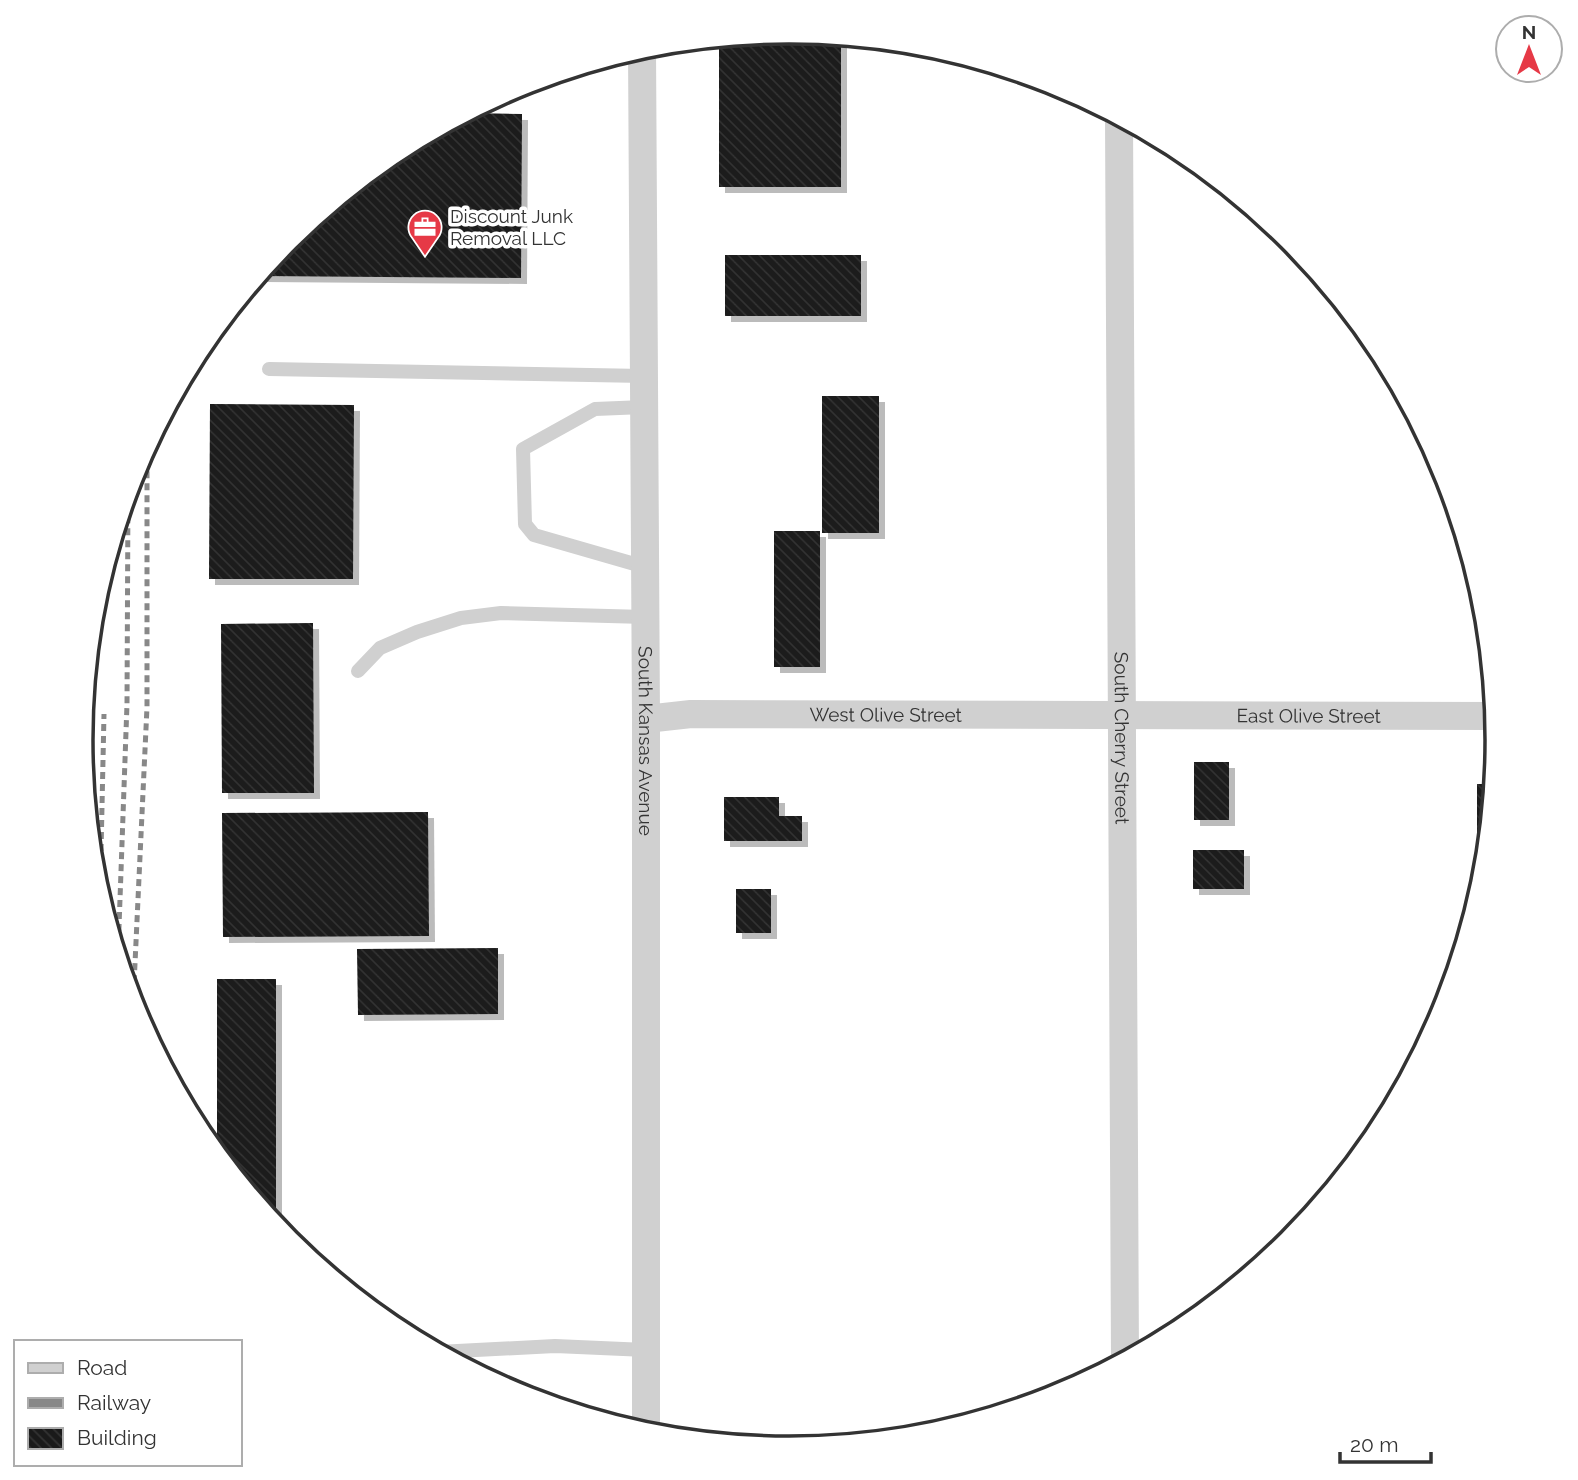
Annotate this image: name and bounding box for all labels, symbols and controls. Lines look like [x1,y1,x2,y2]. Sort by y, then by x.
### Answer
north arrow [1494,14,1564,84]
text: N [1522,21,1536,43]
place label: Discount Junk Removal LLC [450,205,573,249]
office icon: Discount Junk Removal LLC [406,208,444,257]
street label: South Kansas Avenue [635,646,657,836]
street label: South Cherry Street [1111,652,1133,825]
street label: West Olive Street [810,703,963,726]
street label: East Olive Street [1236,704,1382,727]
legend [14,1340,242,1466]
text: Road [77,1355,127,1380]
text: Railway [77,1390,151,1415]
scale bar [1340,1420,1431,1464]
text: Building [77,1425,157,1450]
text: 20 m [1350,1432,1398,1457]

